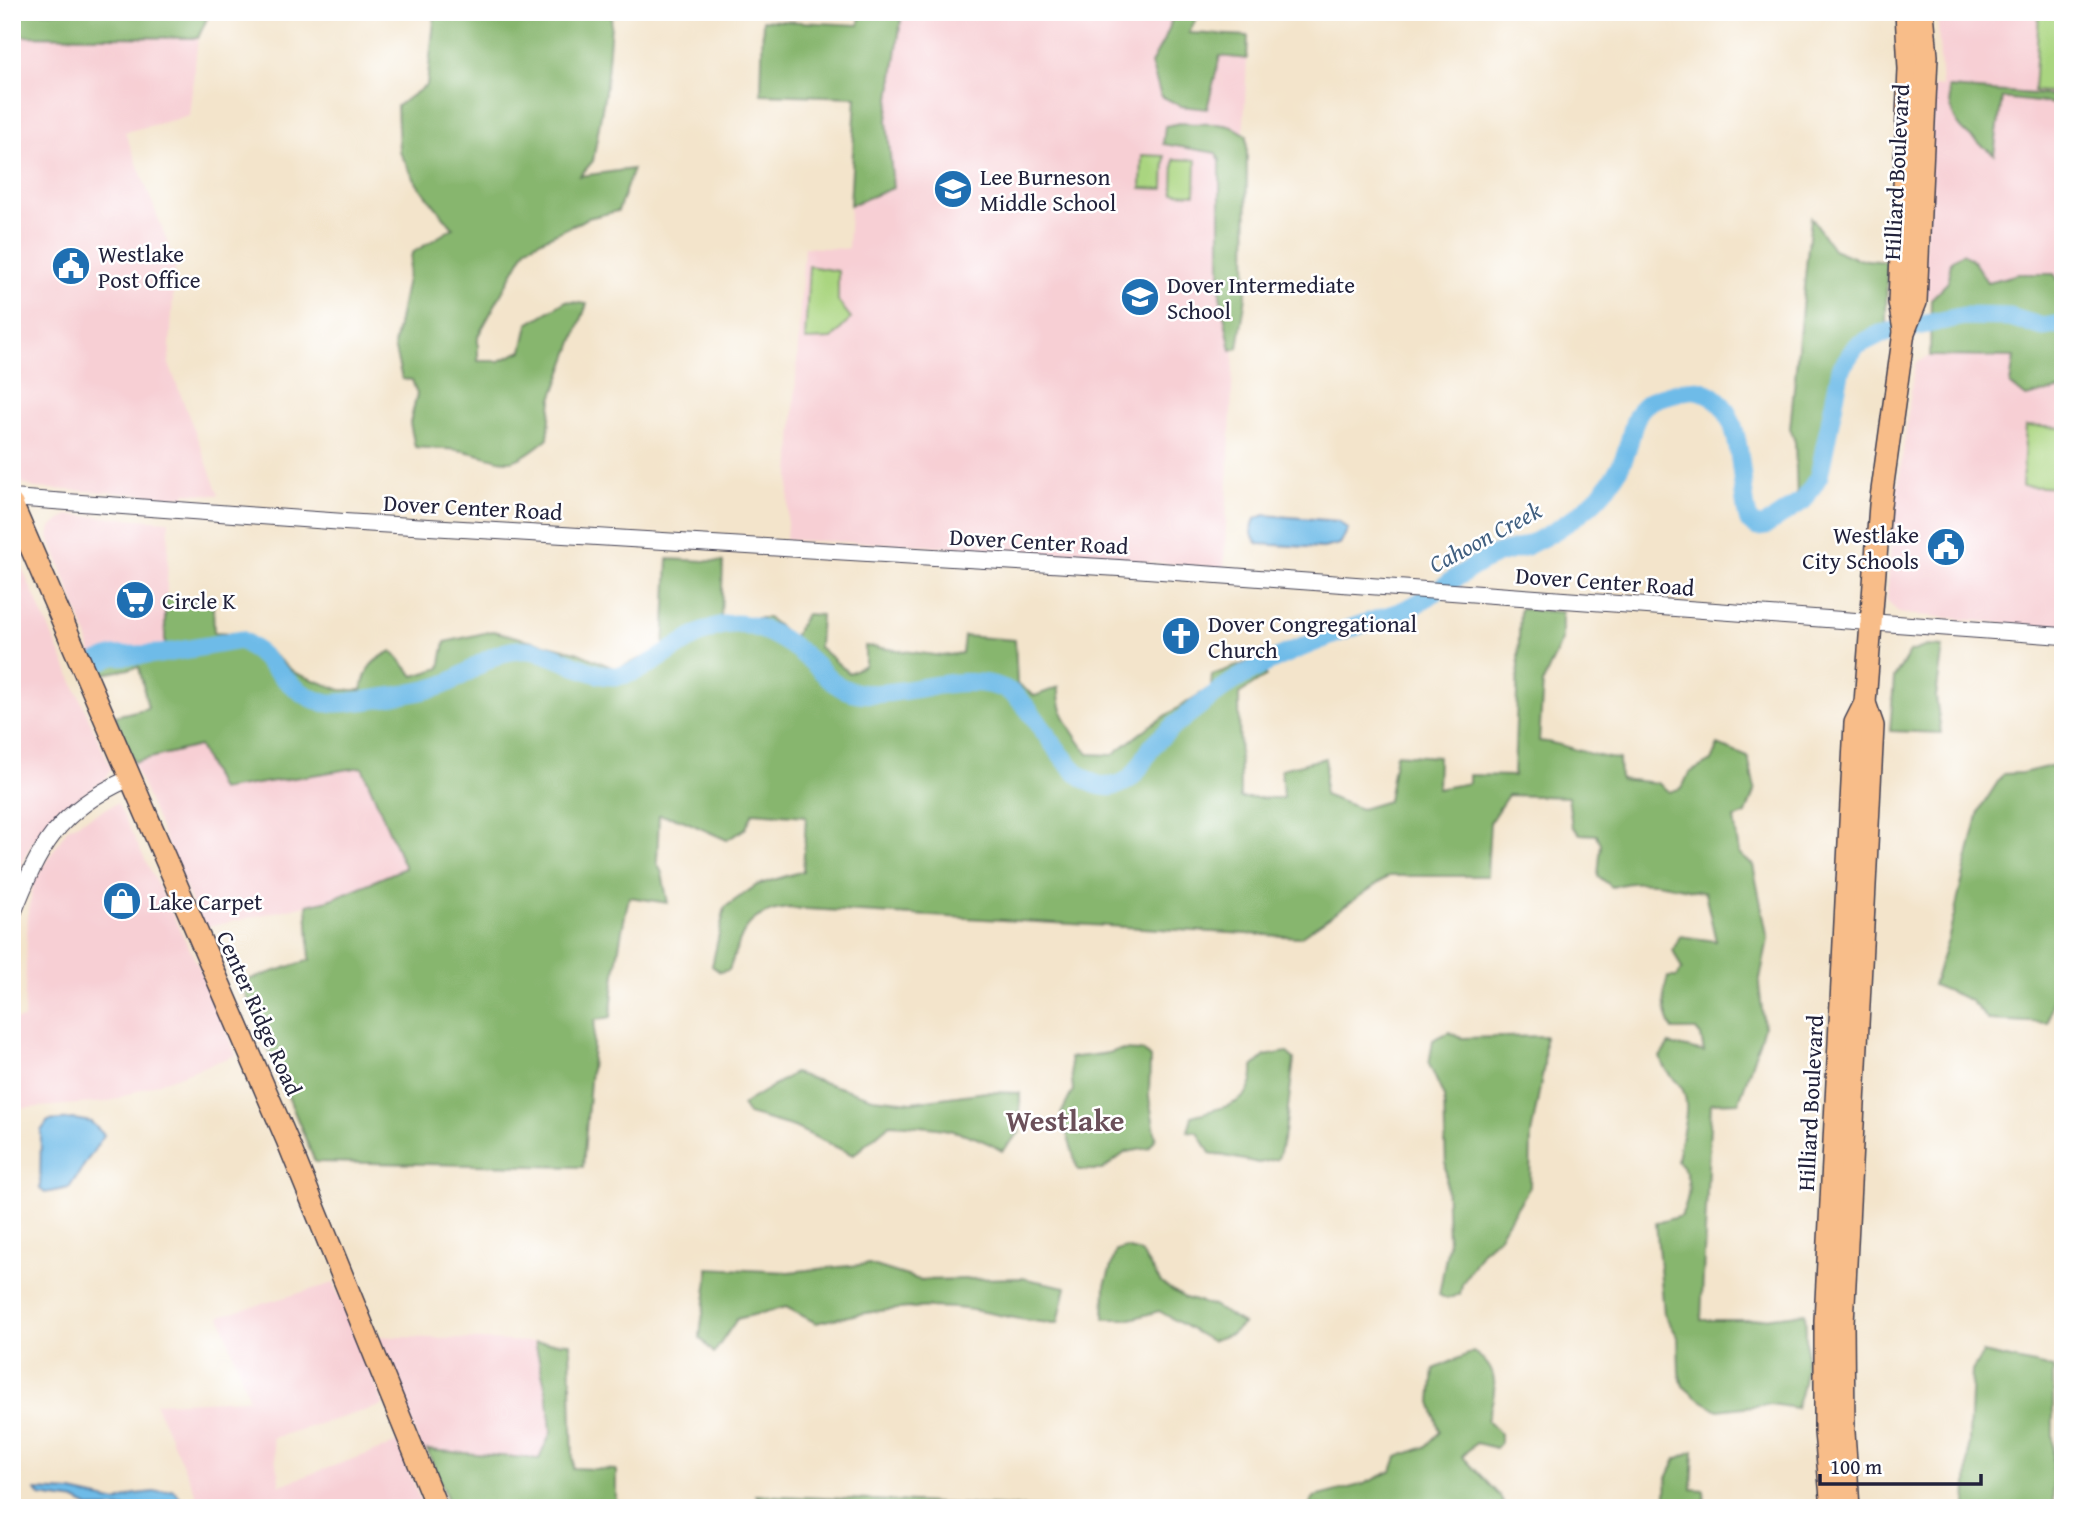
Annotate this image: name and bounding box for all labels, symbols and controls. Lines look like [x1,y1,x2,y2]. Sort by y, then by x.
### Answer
street label: Hilliard Boulevard [1875,82,1917,261]
place label: Lee Burneson Middle School [980,160,1116,219]
school or university icon: Lee Burneson Middle School [932,168,974,210]
place label: Westlake Post Office [98,237,201,296]
public building icon: Westlake Post Office [50,245,92,287]
place label: Dover Intermediate School [1167,268,1355,327]
school or university icon: Dover Intermediate School [1119,276,1161,318]
street label: Dover Center Road [383,486,564,528]
water label: Cahoon Creek [1422,493,1548,581]
place label: Westlake City Schools [1802,518,1919,577]
street label: Dover Center Road [949,520,1130,562]
public building icon: Westlake City Schools [1925,526,1967,568]
street label: Dover Center Road [1514,558,1696,604]
supermarket icon: Circle K [114,579,156,621]
place label: Circle K [162,584,236,617]
place label: Dover Congregational Church [1208,607,1417,666]
church icon: Dover Congregational Church [1160,615,1202,657]
shop icon: Lake Carpet [101,880,143,922]
place label: Lake Carpet [149,885,262,918]
street label: Center Ridge Road [209,925,311,1101]
street label: Hilliard Boulevard [1789,1013,1831,1192]
district label: Westlake [1005,1098,1125,1142]
scale bar [1820,1443,1980,1487]
text: 100 m [1830,1451,1882,1482]

